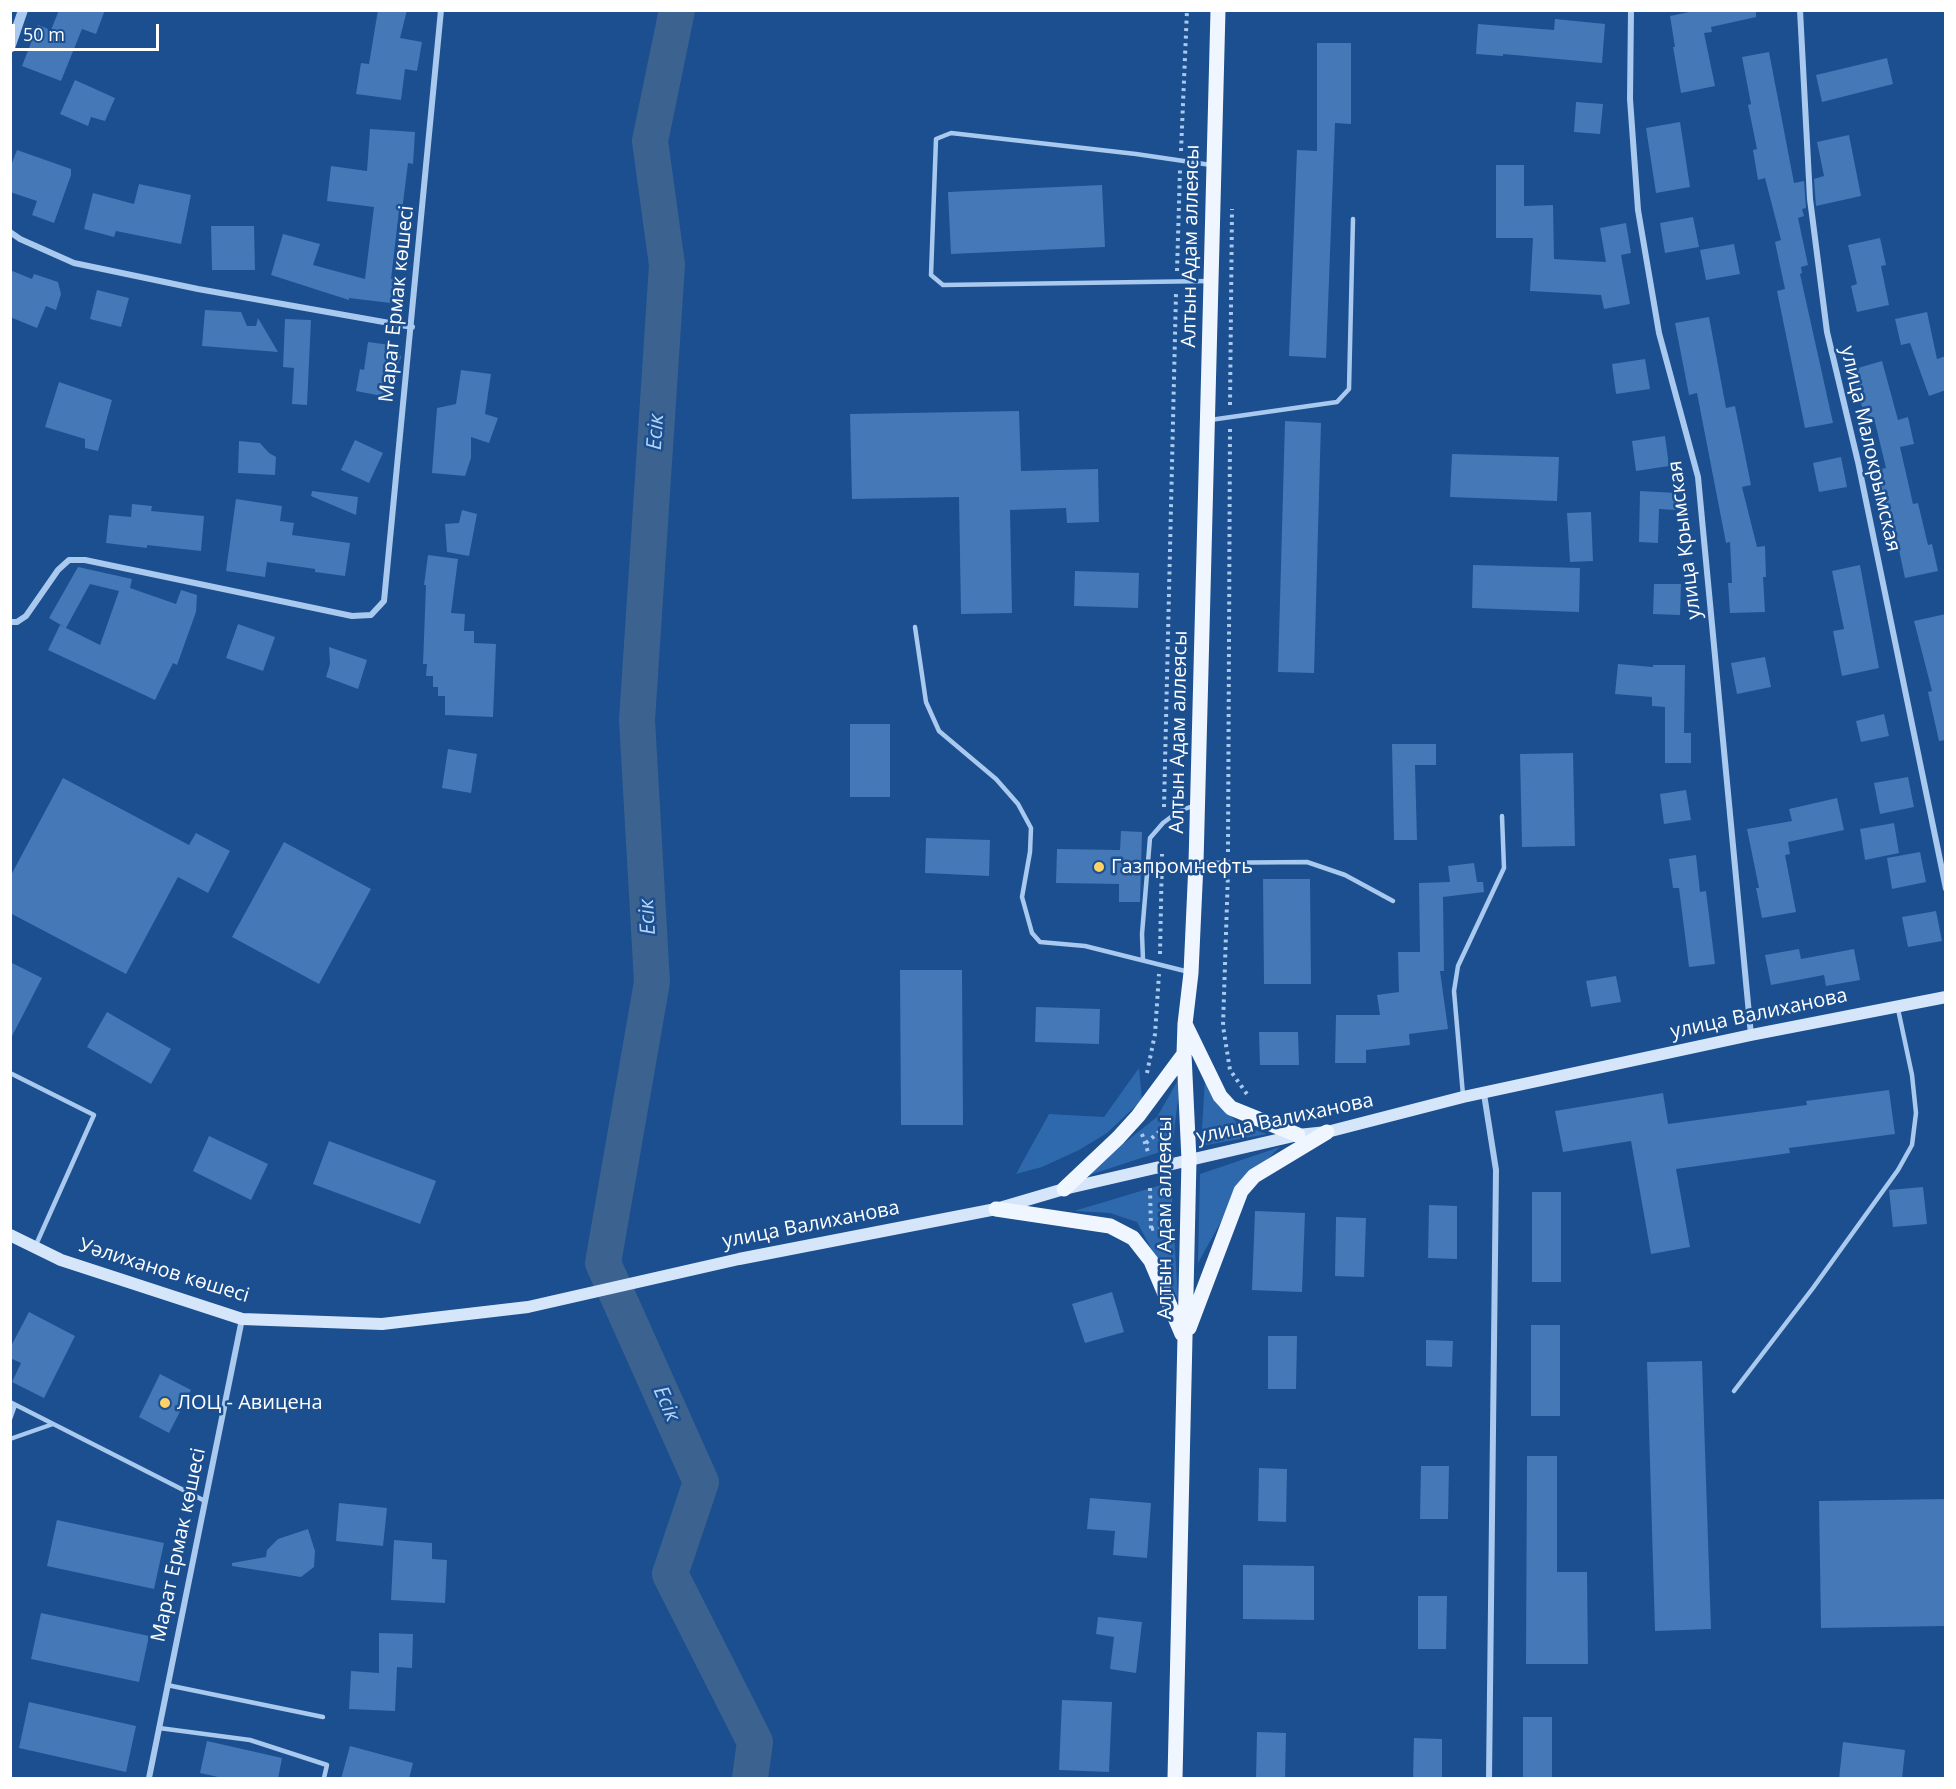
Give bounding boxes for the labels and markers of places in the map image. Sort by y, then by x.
place label: Газпромнефть [1111,855,1253,879]
marker: Газпромнефть [1092,860,1106,874]
place label: ЛОЦ - Авицена [177,1391,323,1415]
marker: ЛОЦ - Авицена [158,1396,172,1410]

